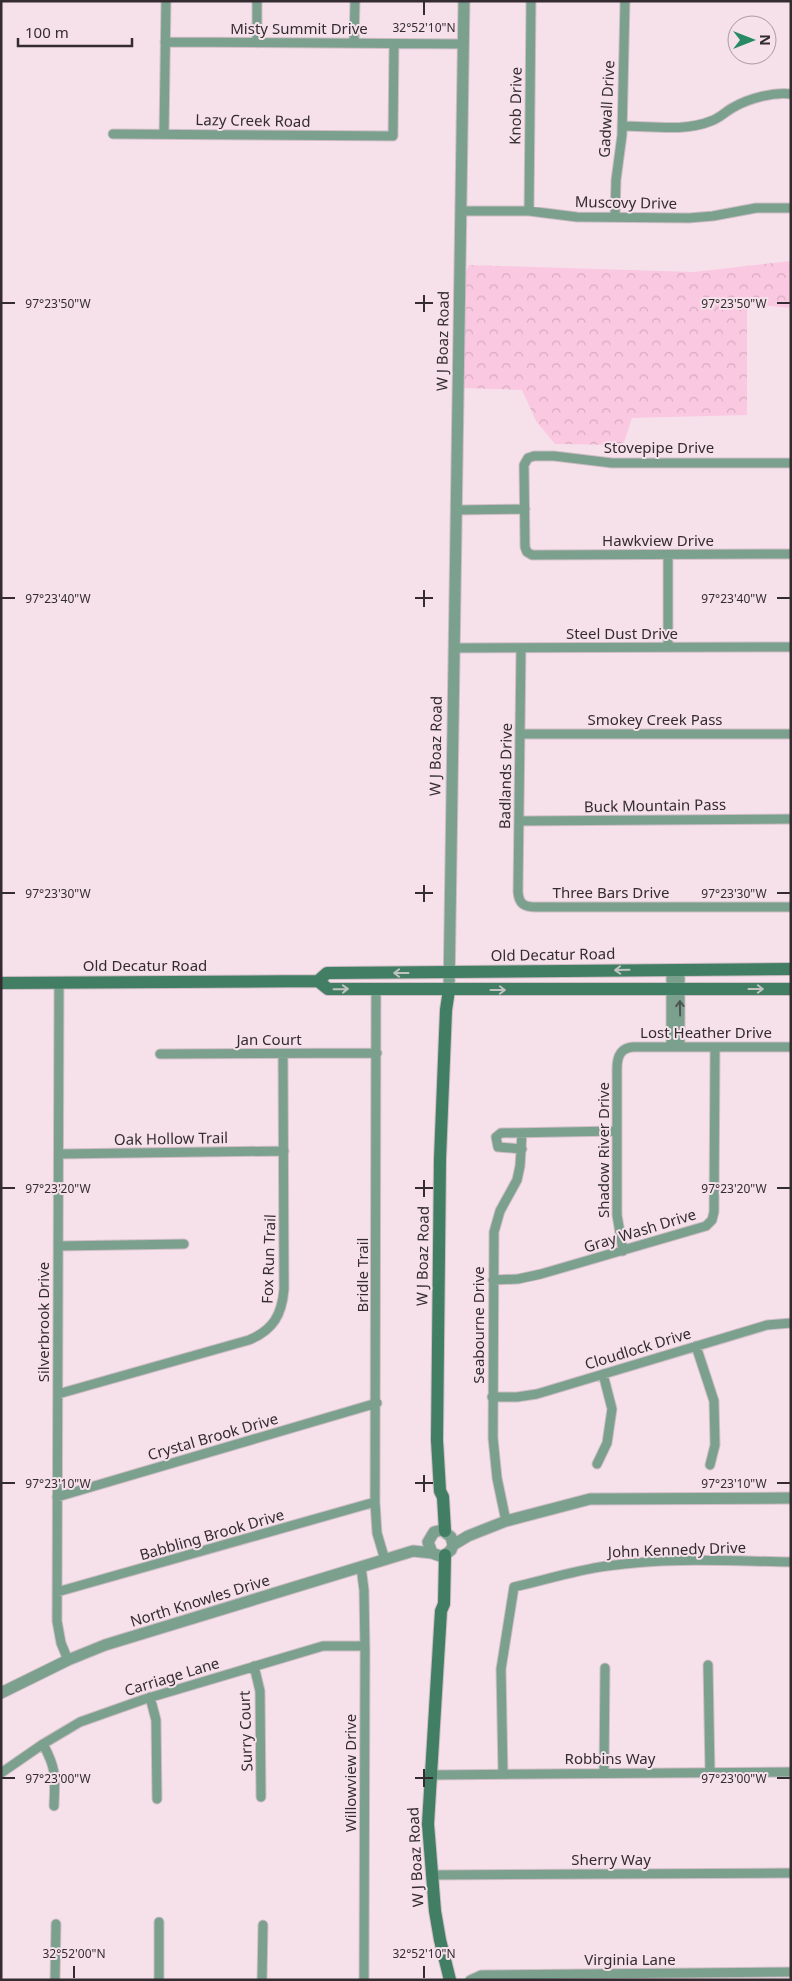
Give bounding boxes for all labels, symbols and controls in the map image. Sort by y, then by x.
scale bar [18,15,131,47]
north arrow [727,15,777,65]
street label: Misty Summit Drive [230,18,368,38]
text: 32°52'10"N [392,19,456,36]
text: 100 m [25,22,69,42]
text: N [756,34,775,46]
street label: Gadwall Drive [593,60,619,158]
street label: Knob Drive [504,67,526,145]
street label: Lazy Creek Road [195,109,311,131]
street label: Muscovy Drive [575,191,677,213]
street label: W J Boaz Road [431,291,453,391]
text: 97°23'50"W [25,295,91,312]
text: 97°23'50"W [701,295,767,312]
street label: Stovepipe Drive [604,437,714,457]
street label: Hawkview Drive [602,530,714,550]
text: 97°23'40"W [25,590,91,607]
text: 97°23'40"W [701,590,767,607]
street label: Steel Dust Drive [566,623,678,643]
street label: W J Boaz Road [424,696,446,796]
street label: Smokey Creek Pass [587,709,723,729]
street label: Badlands Drive [494,723,516,829]
street label: Buck Mountain Pass [584,794,726,816]
street label: Three Bars Drive [553,882,669,902]
text: 97°23'30"W [25,885,91,902]
text: 97°23'30"W [701,885,767,902]
street label: Old Decatur Road [491,943,615,965]
street label: Old Decatur Road [83,955,207,975]
one-way arrow [615,966,631,975]
one-way arrow [393,968,410,978]
one-way arrow [332,984,349,994]
one-way arrow [748,984,764,994]
one-way arrow [490,985,506,995]
one-way arrow [675,1000,685,1016]
street label: Lost Heather Drive [640,1022,772,1042]
street label: Jan Court [234,1029,302,1049]
street label: Shadow River Drive [593,1082,613,1218]
street label: Oak Hollow Trail [114,1127,228,1149]
text: 97°23'20"W [25,1180,91,1197]
text: 97°23'20"W [701,1180,767,1197]
street label: Gray Wash Drive [581,1203,698,1257]
street label: W J Boaz Road [411,1206,433,1306]
street label: Fox Run Trail [256,1214,280,1304]
street label: Bridle Trail [352,1238,372,1312]
street label: Silverbrook Drive [33,1262,53,1382]
street label: Seabourne Drive [468,1266,488,1384]
street label: Cloudlock Drive [582,1322,693,1374]
street label: Crystal Brook Drive [145,1408,280,1464]
text: 97°23'10"W [25,1475,91,1492]
text: 97°23'10"W [701,1475,767,1492]
street label: Babbling Brook Drive [137,1504,286,1564]
street label: John Kennedy Drive [606,1537,746,1561]
street label: North Knowles Drive [128,1569,272,1631]
street label: Carriage Lane [122,1652,222,1700]
street label: Surry Court [234,1690,256,1772]
street label: Willowview Drive [340,1714,360,1832]
street label: Robbins Way [565,1748,656,1768]
text: 97°23'00"W [25,1770,91,1787]
text: 97°23'00"W [701,1770,767,1787]
street label: W J Boaz Road [402,1807,428,1908]
street label: Sherry Way [571,1849,651,1869]
text: 32°52'00"N [42,1945,106,1962]
text: 32°52'10"N [392,1945,456,1962]
street label: Virginia Lane [584,1949,676,1969]

